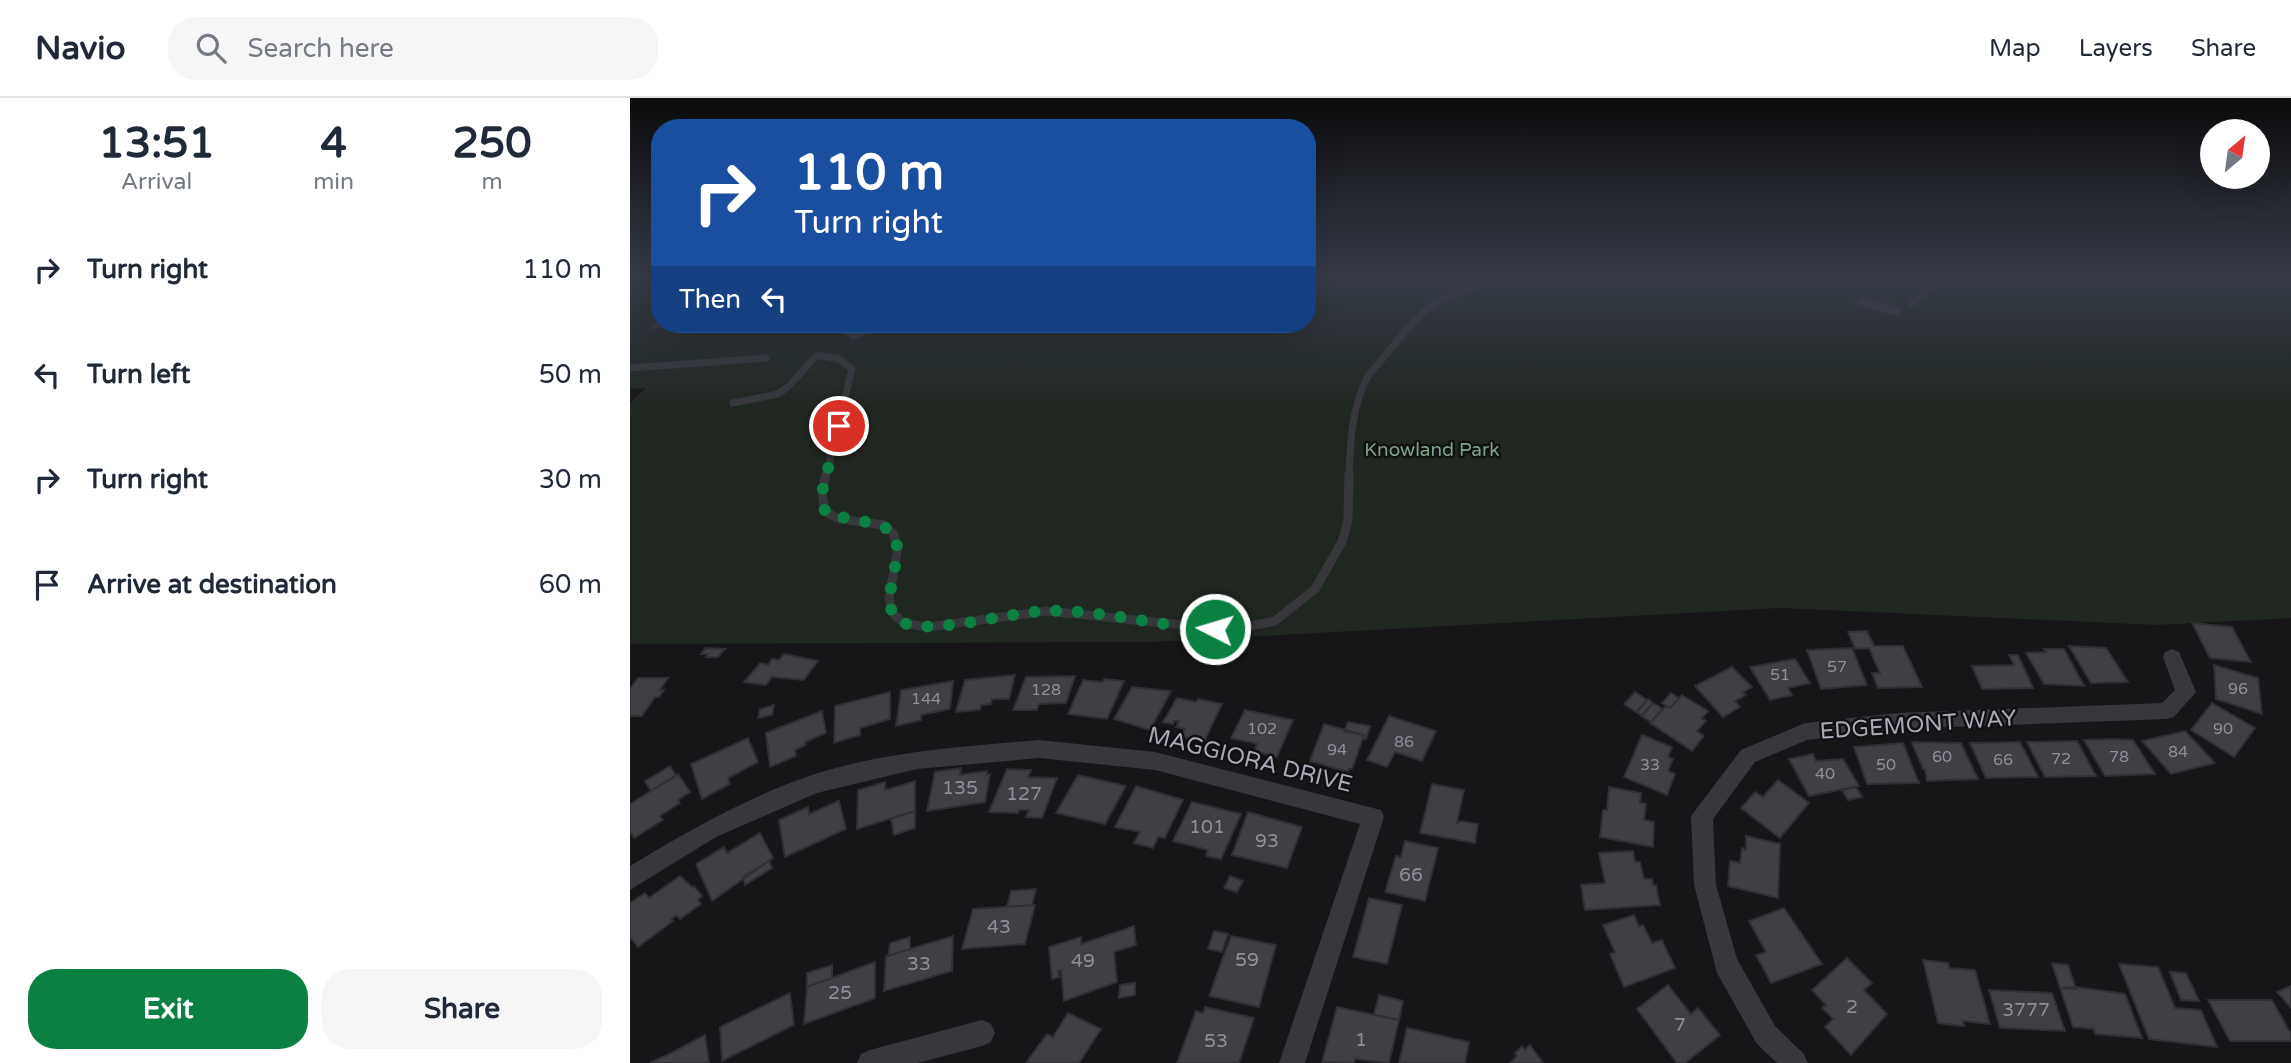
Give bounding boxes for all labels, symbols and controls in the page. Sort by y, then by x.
search box [168,17,658,80]
text: Navio [35,29,126,68]
icon: search [192,29,230,67]
text: Search here [248,33,394,64]
text: Map [1989,34,2041,63]
text: Layers [2079,34,2153,63]
text: Share [2191,34,2256,63]
text: 13:51 [98,118,215,169]
text: 4 [320,118,347,169]
text: 250 [452,118,532,169]
north arrow [2200,119,2270,189]
map controls [2200,119,2270,189]
text: 110 m [794,144,944,203]
icon: right [679,147,770,238]
text: Arrival [121,168,192,196]
text: min [313,168,354,196]
text: m [481,168,503,196]
text: Turn right [794,204,943,242]
icon: right [28,251,66,289]
text: Turn right [87,254,208,285]
text: 110 m [522,254,602,285]
icon: left [755,280,793,318]
text: Then [679,284,741,315]
icon: left [28,356,66,394]
text: Turn left [87,359,190,390]
text: 50 m [539,359,602,390]
pin [809,396,869,456]
icon: arrive [820,407,858,445]
park label: Knowland Park [1364,439,1500,461]
icon: right [28,461,66,499]
text: Turn right [87,464,208,495]
text: 30 m [539,464,602,495]
icon: arrive [28,566,66,604]
text: Arrive at destination [87,569,337,600]
text: 60 m [539,569,602,600]
position arrow [1178,592,1252,666]
house number: 57 [1827,657,1847,677]
house number: 51 [1770,665,1790,685]
house number: 96 [2228,679,2248,699]
house number: 128 [1031,680,1061,700]
house number: 144 [911,689,941,709]
street label: EDGEMONT WAY [1819,704,2018,746]
house number: 102 [1247,719,1277,739]
house number: 90 [2213,719,2233,739]
street label: MAGGIORA DRIVE [1145,721,1355,799]
house number: 86 [1394,732,1414,752]
house number: 94 [1327,740,1347,760]
house number: 84 [2168,742,2188,762]
house number: 60 [1932,747,1952,767]
house number: 78 [2109,747,2129,767]
house number: 72 [2051,749,2071,769]
house number: 66 [1993,750,2013,770]
house number: 33 [1640,755,1660,775]
house number: 50 [1876,755,1896,775]
house number: 40 [1815,764,1835,784]
house number: 135 [942,777,978,799]
house number: 127 [1006,783,1042,805]
house number: 101 [1189,816,1225,838]
house number: 93 [1255,830,1279,852]
house number: 66 [1399,864,1423,886]
house number: 43 [987,916,1011,938]
house number: 59 [1235,949,1259,971]
house number: 49 [1071,950,1095,972]
house number: 33 [907,953,931,975]
button: Exit [28,969,308,1049]
button: Share [322,969,602,1049]
house number: 25 [828,982,852,1004]
house number: 2 [1846,996,1858,1018]
house number: 3777 [2002,999,2050,1021]
house number: 7 [1674,1014,1686,1036]
house number: 1 [1355,1029,1367,1051]
house number: 53 [1204,1030,1228,1052]

